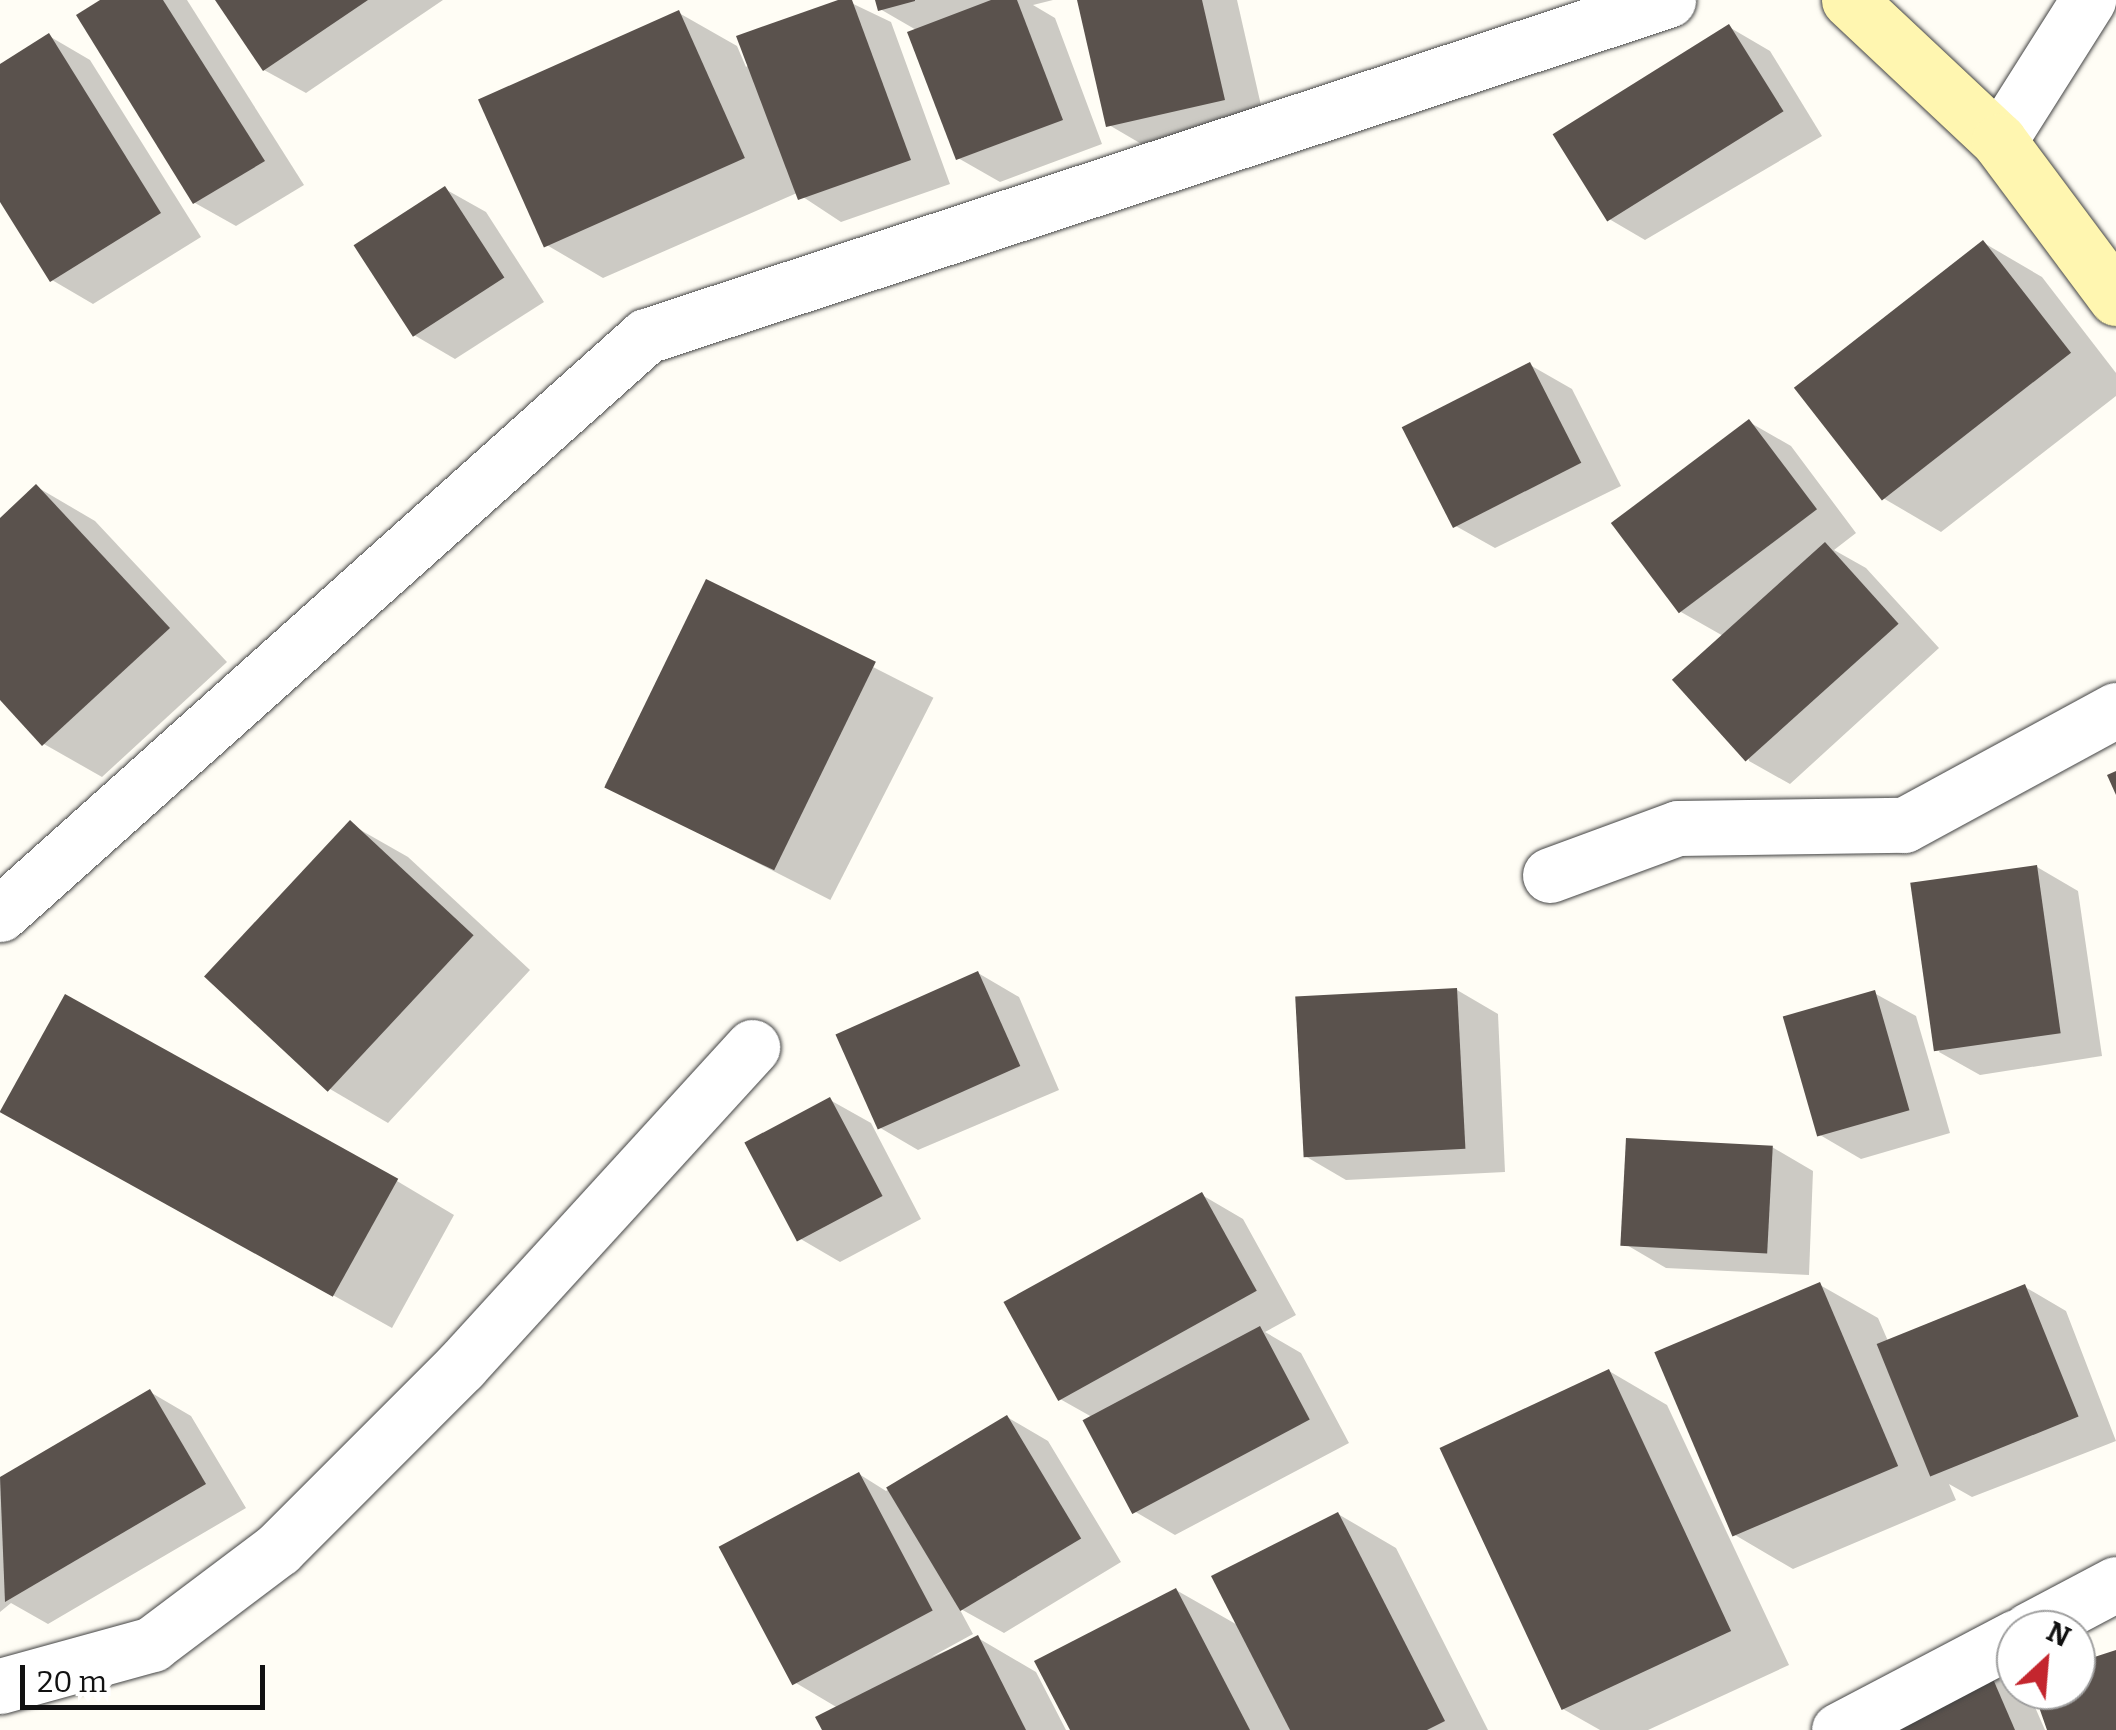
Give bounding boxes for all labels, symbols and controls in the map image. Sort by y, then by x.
north arrow [1996,1610,2096,1710]
text: N [2042,1615,2075,1654]
scale bar [25,1645,270,1707]
text: 20 m [37,1664,107,1700]

